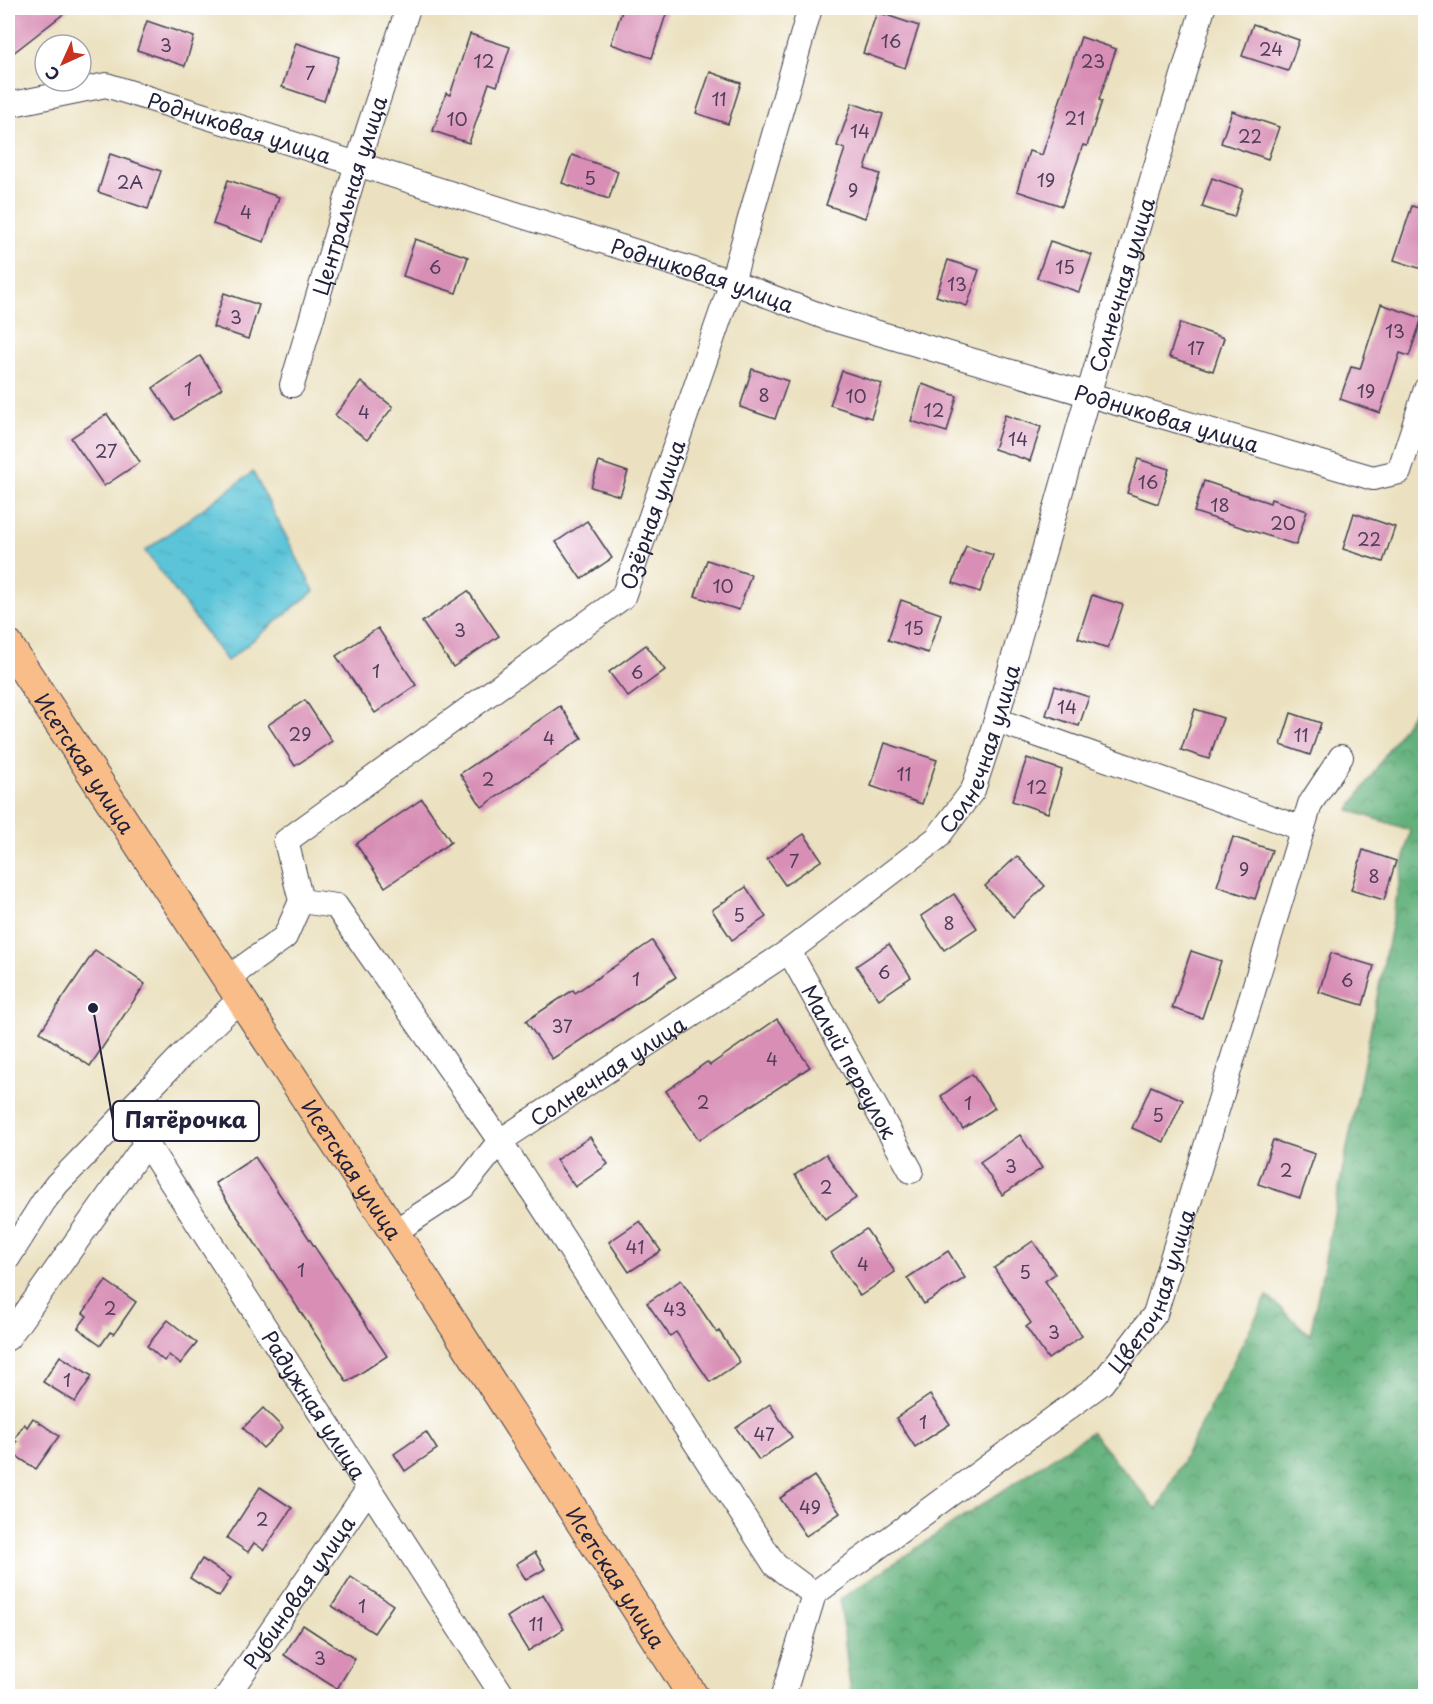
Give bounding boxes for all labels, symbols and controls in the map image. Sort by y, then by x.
house number: 16 [881,27,901,54]
house number: 3 [160,31,172,58]
north arrow [33,33,93,93]
house number: 24 [1259,35,1283,62]
house number: 12 [474,47,494,74]
house number: 23 [1081,47,1105,74]
house number: 7 [305,59,315,86]
text: С [39,62,64,87]
street label: Родниковая улица [144,83,336,171]
house number: 11 [711,85,727,112]
street label: Центральная улица [303,91,395,299]
house number: 21 [1065,104,1085,131]
house number: 10 [446,105,468,132]
house number: 14 [850,117,870,144]
house number: 22 [1238,122,1262,149]
house number: 5 [584,164,596,191]
house number: 19 [1037,166,1055,193]
house number: 2А [117,168,143,195]
house number: 9 [848,176,858,203]
street label: Солнечная улица [1080,193,1162,376]
house number: 4 [240,198,252,225]
street label: Родниковая улица [607,229,799,320]
house number: 6 [429,253,441,280]
house number: 15 [1055,253,1075,280]
house number: 13 [947,270,967,297]
house number: 3 [230,303,242,330]
house number: 13 [1385,317,1405,344]
house number: 17 [1187,334,1205,361]
house number: 1 [184,375,192,402]
street label: Родниковая улица [1071,375,1264,460]
house number: 19 [1357,377,1375,404]
house number: 8 [758,381,770,408]
house number: 10 [845,382,867,409]
house number: 12 [924,396,944,423]
house number: 4 [358,398,370,425]
house number: 14 [1008,425,1028,452]
street label: Озёрная улица [611,434,693,594]
house number: 27 [95,437,117,464]
house number: 16 [1138,468,1158,495]
house number: 18 [1210,491,1230,518]
house number: 20 [1270,509,1296,536]
house number: 22 [1357,525,1381,552]
house number: 10 [712,572,734,599]
house number: 15 [904,614,924,641]
house number: 3 [454,616,466,643]
house number: 1 [372,657,380,684]
house number: 6 [631,658,643,685]
street label: Солнечная улица [930,660,1027,840]
street label: Исетская улица [27,686,144,840]
house number: 14 [1057,693,1077,720]
house number: 29 [289,720,311,747]
house number: 11 [1293,721,1309,748]
house number: 4 [543,724,555,751]
house number: 11 [896,760,912,787]
house number: 2 [482,765,494,792]
house number: 12 [1027,773,1047,800]
house number: 7 [789,847,799,874]
house number: 9 [1239,855,1249,882]
house number: 8 [1368,862,1380,889]
house number: 5 [733,901,745,928]
house number: 8 [943,909,955,936]
house number: 6 [878,958,890,985]
house number: 1 [632,965,640,992]
house number: 6 [1341,966,1353,993]
street label: Малый переулок [794,978,906,1145]
street label: Солнечная улица [523,1007,692,1133]
house number: 37 [551,1012,573,1039]
house number: 4 [766,1045,778,1072]
house number: 2 [697,1088,709,1115]
house number: 1 [964,1089,972,1116]
street label: Исетская улица [294,1092,411,1246]
callout: Пятёрочка [113,1101,259,1141]
house number: 5 [1152,1101,1164,1128]
text: Пятёрочка [125,1102,248,1135]
house number: 3 [1005,1152,1017,1179]
house number: 2 [1280,1156,1292,1183]
house number: 2 [820,1173,832,1200]
street label: Цветочная улица [1099,1204,1202,1380]
house number: 41 [626,1233,644,1260]
house number: 4 [857,1250,869,1277]
house number: 1 [297,1256,305,1283]
house number: 5 [1019,1258,1031,1285]
house number: 2 [104,1294,116,1321]
house number: 43 [663,1295,687,1322]
house number: 3 [1048,1318,1060,1345]
street label: Радужная улица [255,1323,375,1486]
house number: 1 [63,1366,71,1393]
house number: 1 [919,1408,927,1435]
house number: 47 [753,1420,775,1447]
house number: 49 [799,1493,821,1520]
street label: Исетская улица [559,1500,674,1655]
house number: 2 [256,1505,268,1532]
street label: Рубиновая улица [234,1508,362,1675]
house number: 1 [358,1592,366,1619]
house number: 11 [528,1610,544,1637]
house number: 3 [314,1644,326,1671]

